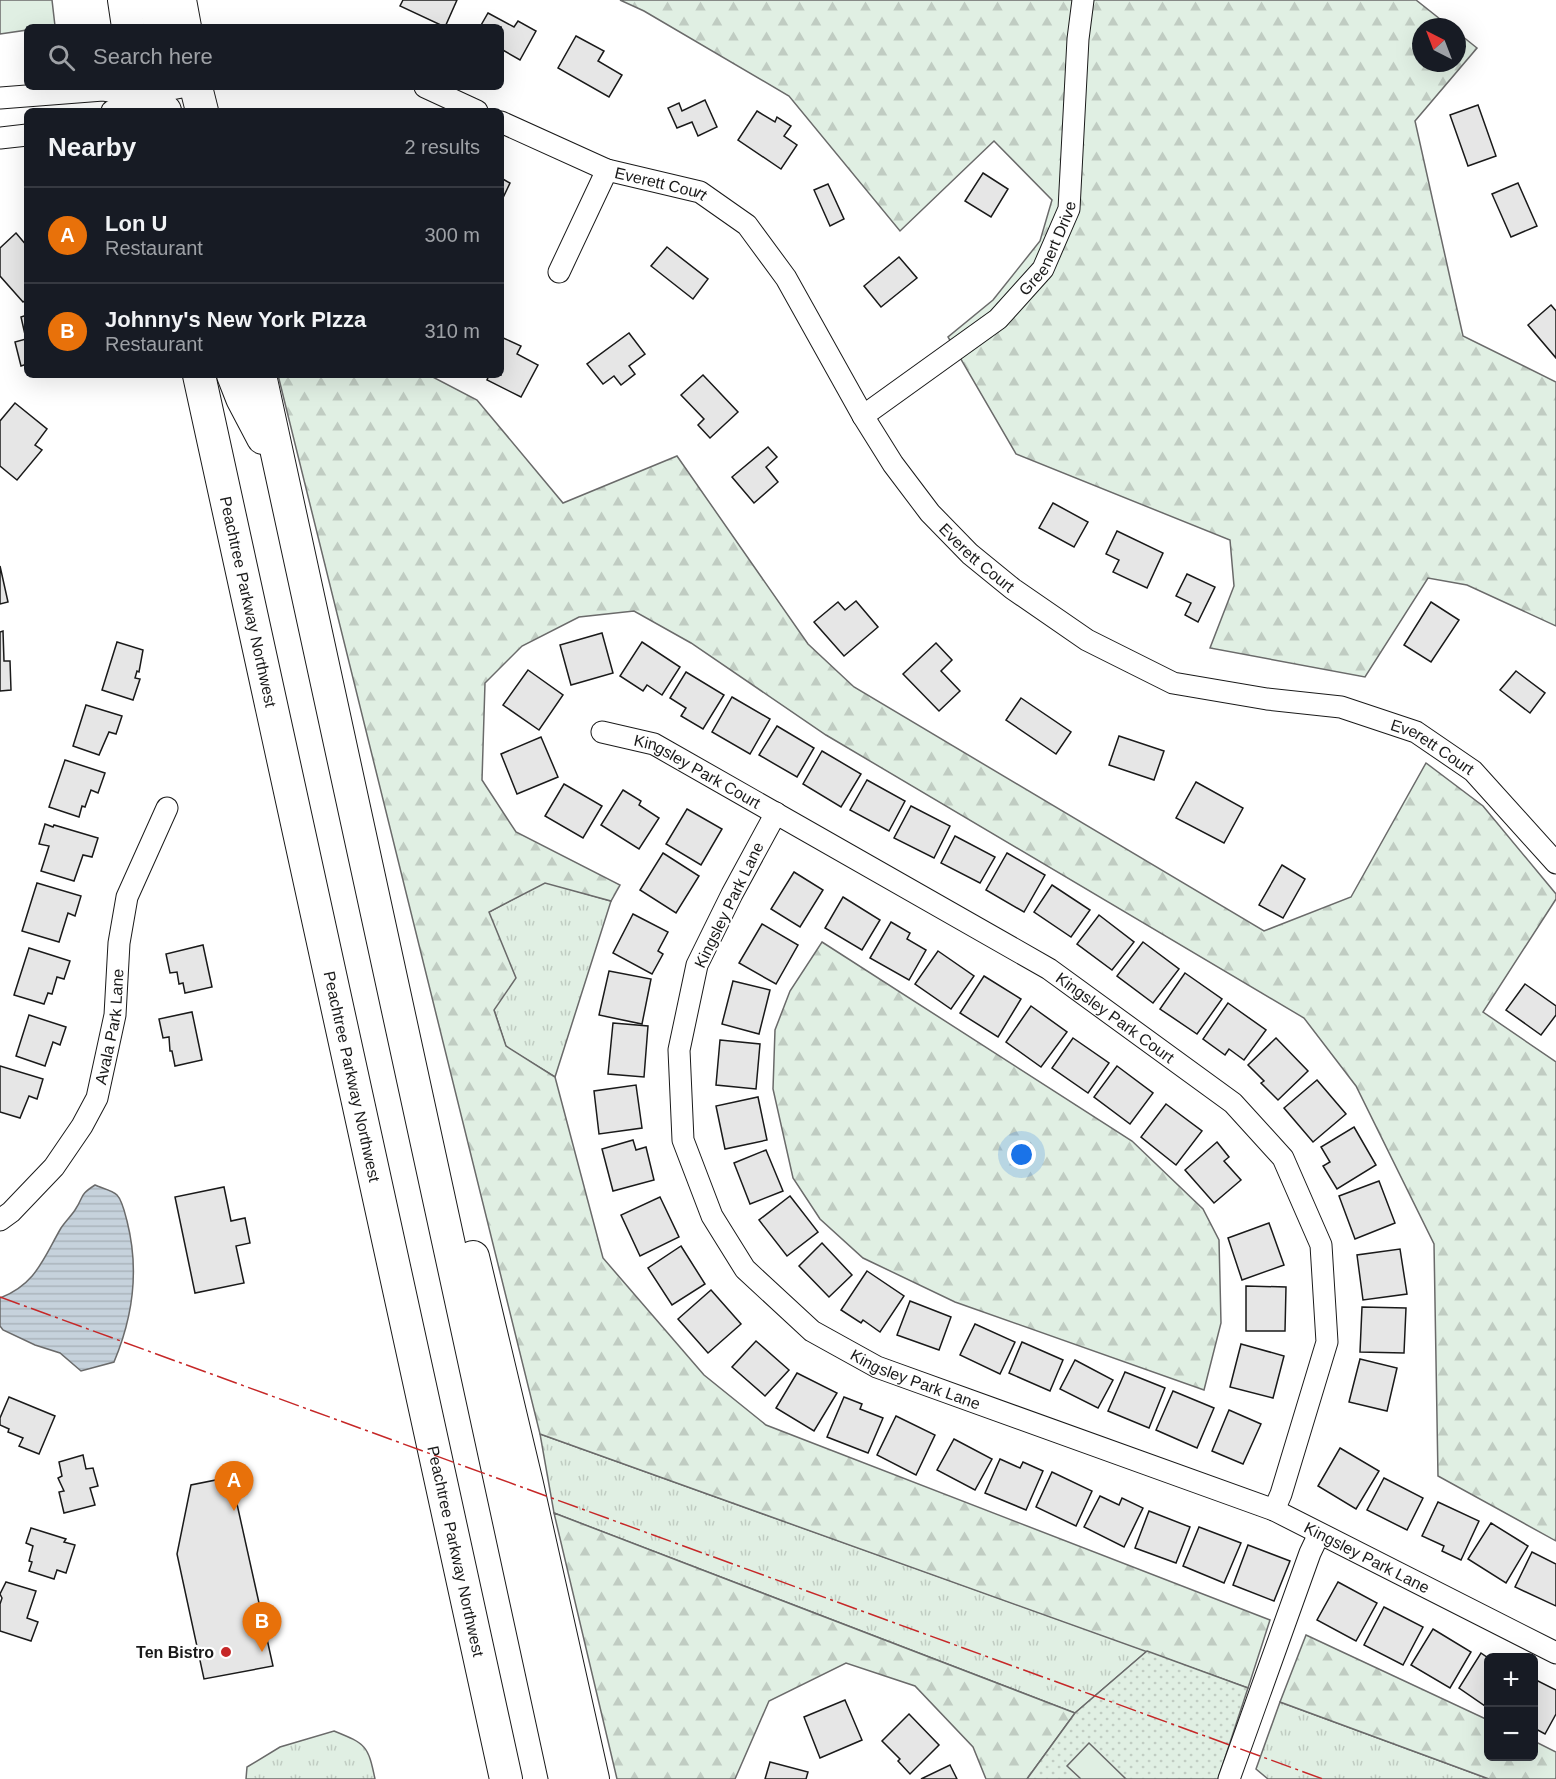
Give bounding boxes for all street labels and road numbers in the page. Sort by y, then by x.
street label: Everett Court [613,164,711,203]
street label: Greenert Drive [1015,201,1078,298]
street label: Peachtree Parkway Northwest [217,495,280,709]
street label: Everett Court [936,520,1018,595]
street label: Everett Court [1389,716,1478,778]
street label: Kingsley Park Court [632,731,764,812]
street label: Kingsley Park Lane [691,839,767,971]
street label: Avala Park Lane [92,968,126,1086]
street label: Peachtree Parkway Northwest [321,969,384,1184]
street label: Kingsley Park Court [1053,969,1178,1066]
street label: Kingsley Park Lane [848,1346,983,1412]
street label: Peachtree Parkway Northwest [425,1444,488,1659]
street label: Kingsley Park Lane [1302,1518,1433,1596]

